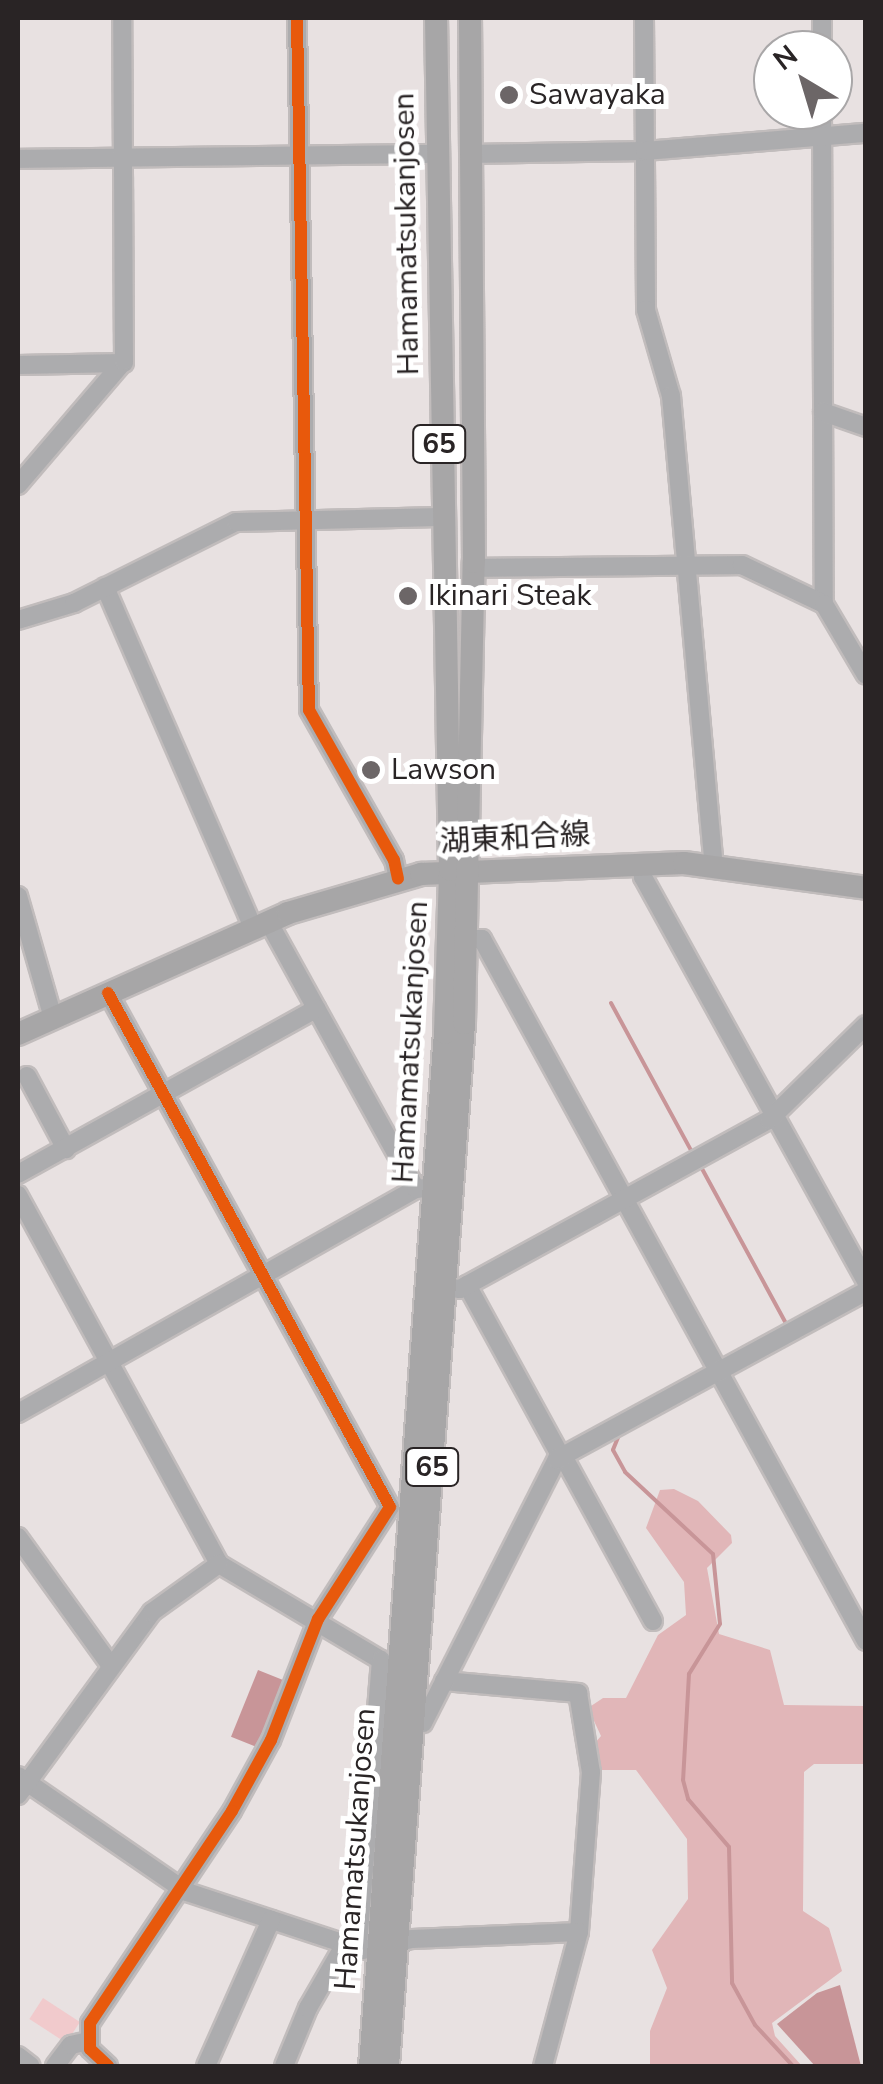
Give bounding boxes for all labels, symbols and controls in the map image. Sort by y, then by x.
north arrow [753,30,853,130]
text: N [766,37,806,79]
place label: Sawayaka [529,77,666,113]
marker: Sawayaka [498,84,520,106]
street label: Hamamatsukanjosen [387,92,427,376]
road number: 65 [412,421,466,467]
place label: Ikinari Steak [428,578,592,614]
marker: Ikinari Steak [397,585,419,607]
place label: Lawson [391,752,496,788]
marker: Lawson [360,759,382,781]
street label: 湖東和合線 [439,817,591,861]
street label: Hamamatsukanjosen [386,900,436,1184]
road number: 65 [404,1444,460,1490]
street label: Hamamatsukanjosen [328,1707,384,1991]

